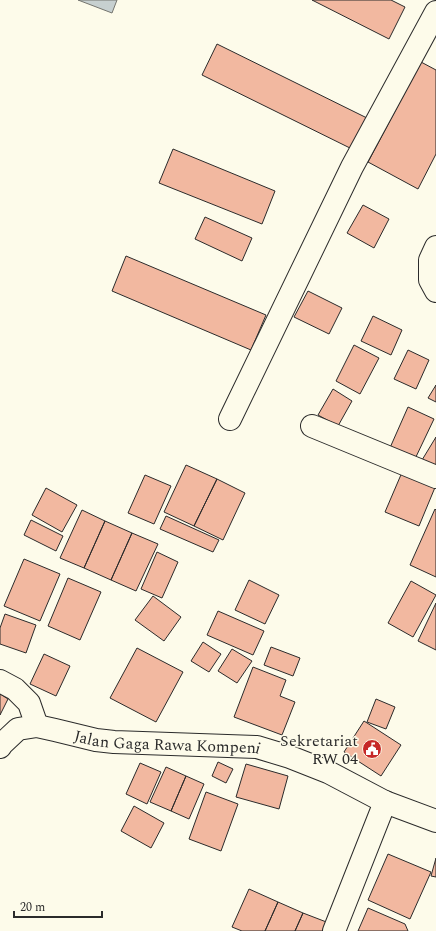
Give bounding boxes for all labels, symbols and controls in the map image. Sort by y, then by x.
street label: Jalan Gaga Rawa Kompeni [72,724,264,761]
place label: Sekretariat RW 04 [280,729,358,771]
public building icon: Sekretariat RW 04 [361,738,383,760]
scale bar [14,893,102,919]
text: 20 m [20,898,45,917]

